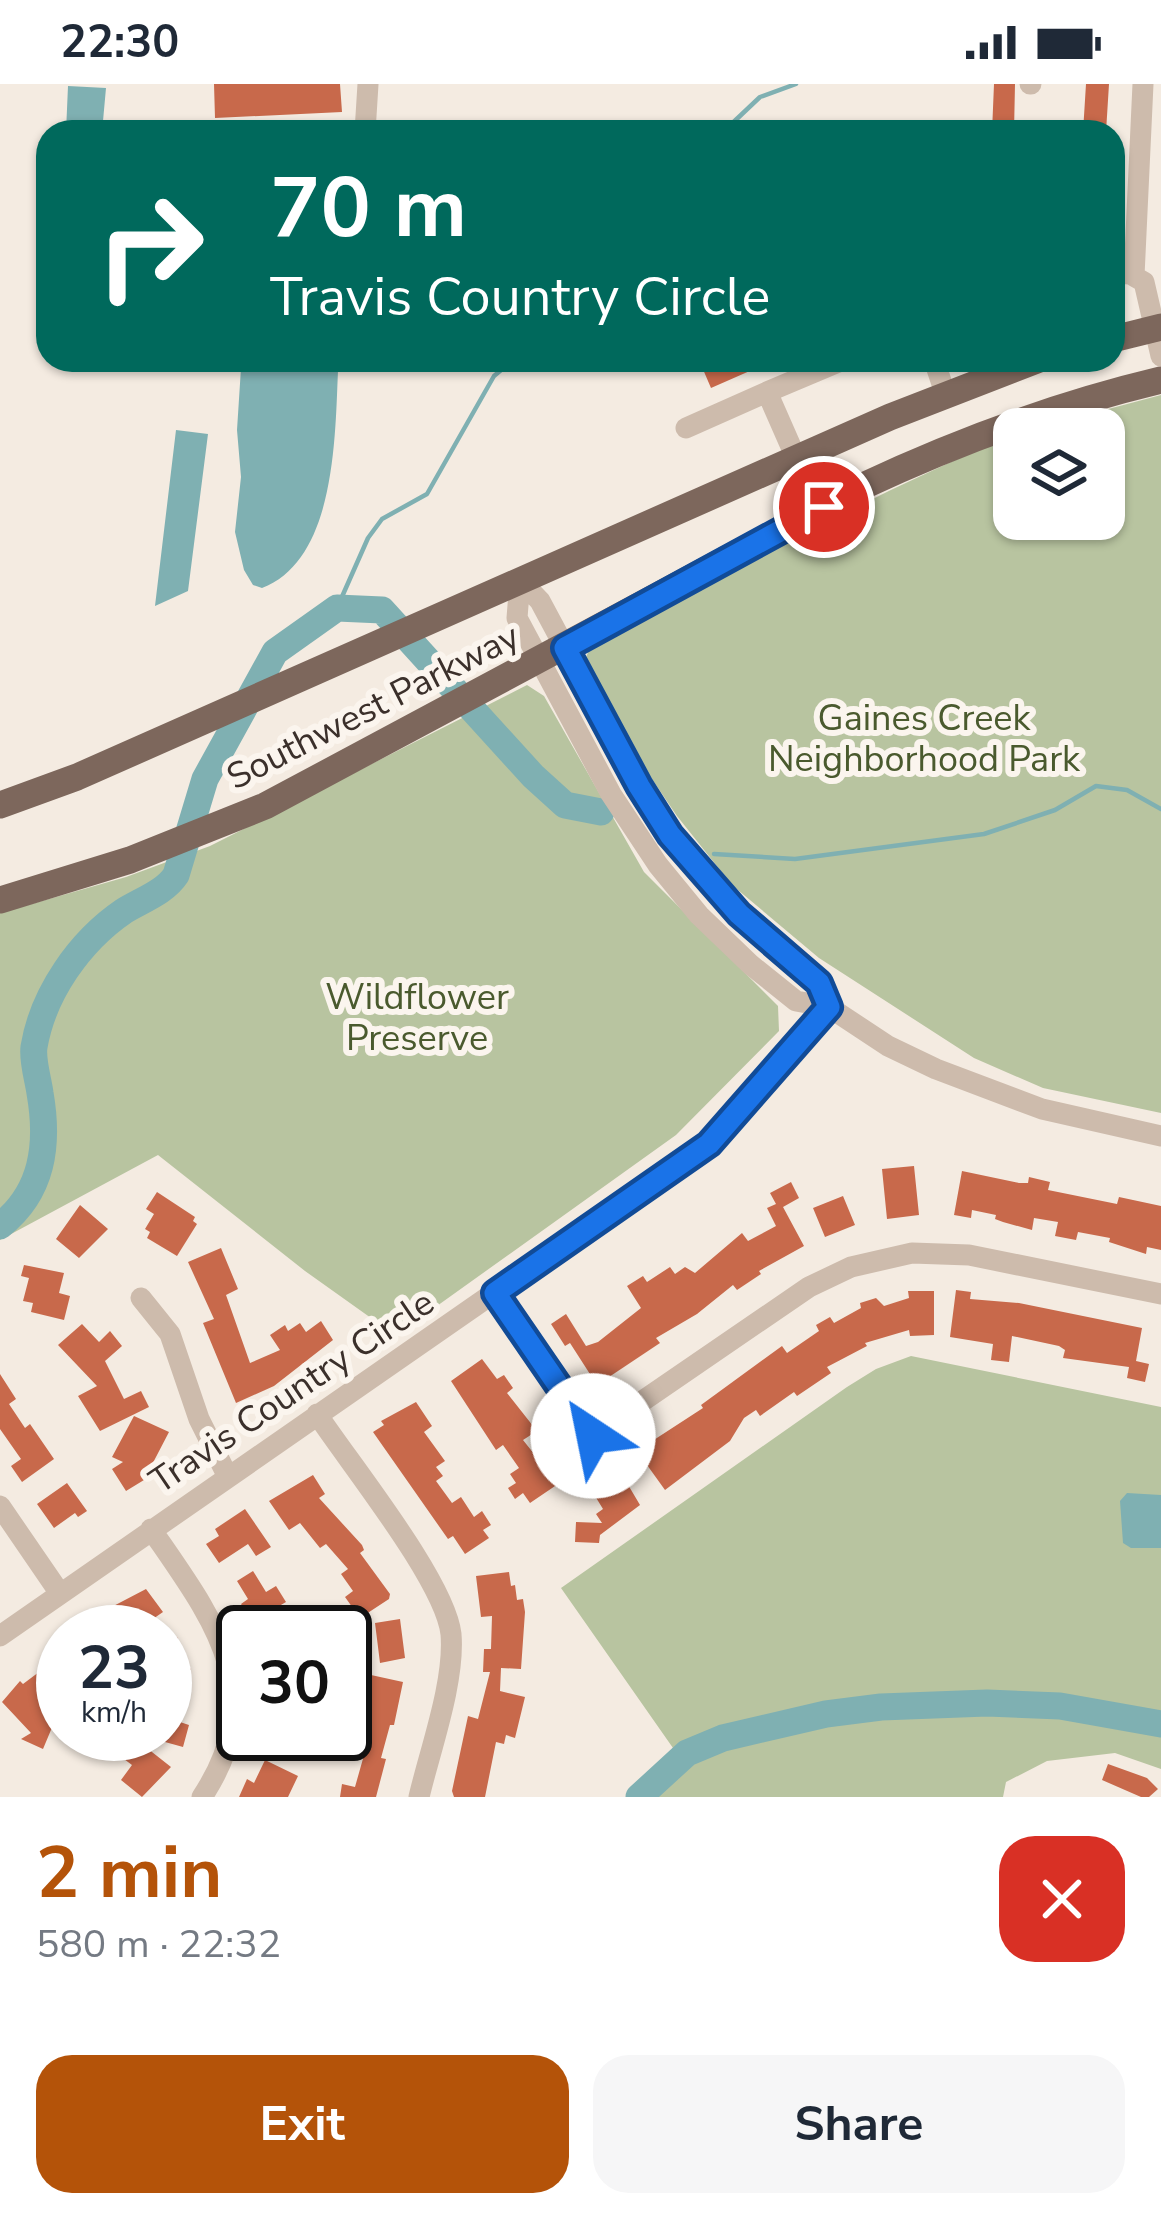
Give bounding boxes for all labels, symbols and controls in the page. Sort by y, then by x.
text: 22:30 [60,12,179,73]
text: 70 m [270,151,467,266]
icon: right [72,168,228,324]
text: Travis Country Circle [270,260,770,334]
map controls [993,408,1125,540]
button: layers [993,408,1125,540]
pin [773,456,875,558]
icon: arrive [791,474,857,540]
street label: Southwest Parkway [218,612,528,802]
park label: Gaines Creek Neighborhood Park [768,694,1081,784]
park label: Wildflower Preserve [325,973,509,1063]
street label: Travis Country Circle [140,1278,444,1506]
position arrow [530,1373,656,1499]
speed limit sign: 30 [216,1605,372,1761]
text: 23 [78,1627,150,1709]
text: km/h [81,1692,147,1733]
text: 2 min [36,1824,222,1922]
button: close [999,1836,1125,1962]
text: 580 m · 22:32 [36,1918,281,1971]
button: Exit [36,2055,569,2193]
button: Share [593,2055,1125,2193]

